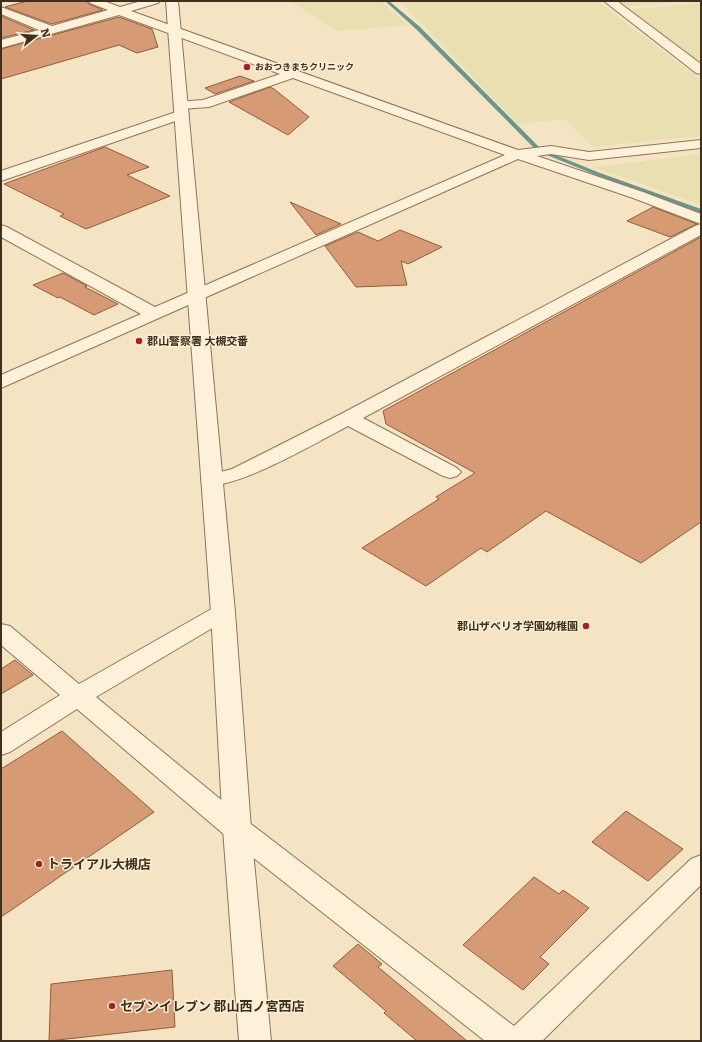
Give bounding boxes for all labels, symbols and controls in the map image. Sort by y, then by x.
north arrow [16,16,56,56]
text: N [38,26,56,40]
place label: おおつきまちクリニック [255,59,354,73]
marker: おおつきまちクリニック [242,62,252,72]
place label: 郡山警察署 大槻交番 [147,332,248,348]
marker: 郡山警察署 大槻交番 [134,336,144,346]
place label: 郡山ザベリオ学園幼稚園 [457,617,578,633]
marker: 郡山ザベリオ学園幼稚園 [581,621,591,631]
place label: トライアル大槻店 [47,854,151,873]
marker: トライアル大槻店 [34,859,44,869]
place label: セブンイレブン 郡山西ノ宮西店 [120,996,305,1015]
marker: セブンイレブン 郡山西ノ宮西店 [107,1001,117,1011]

